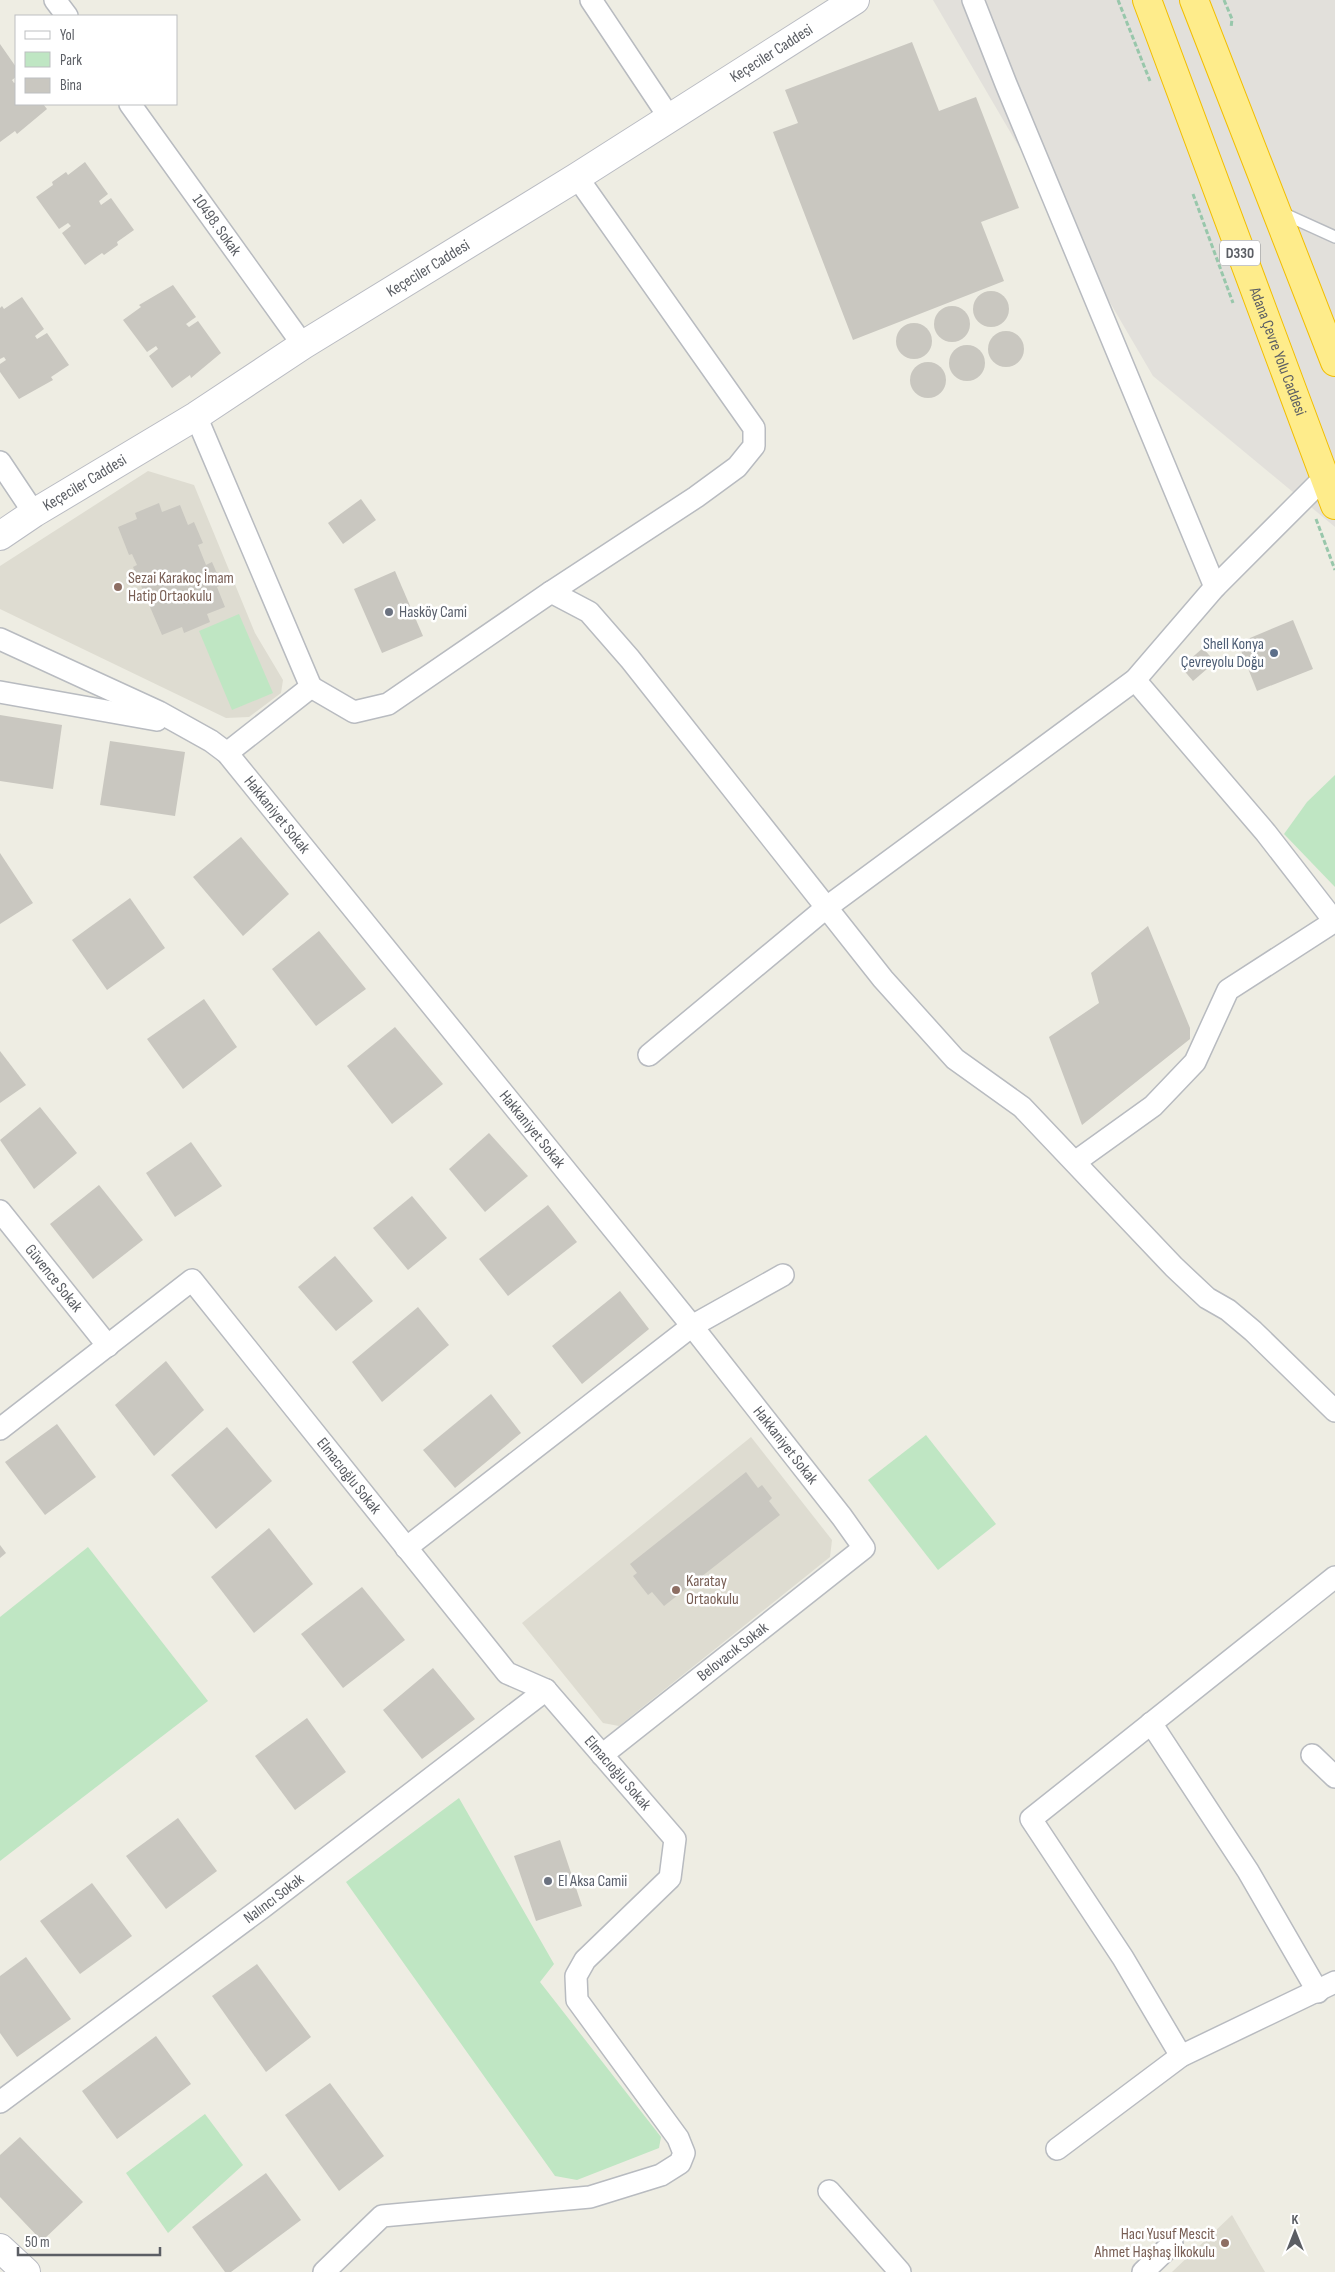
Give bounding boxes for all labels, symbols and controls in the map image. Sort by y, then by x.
legend [15,15,178,105]
street label: Keçeciler Caddesi [726,20,816,87]
text: Yol [60,26,75,45]
text: Park [60,51,82,70]
text: Bina [60,76,82,95]
street label: 10498. Sokak [188,191,245,259]
street label: Keçeciler Caddesi [383,236,473,301]
road number: D330 [1220,240,1260,266]
street label: Adana Çevre Yolu Caddesi [1245,284,1310,418]
street label: Keçeciler Caddesi [39,450,130,515]
place label: Sezai Karakoç İmam Hatip Ortaokulu [128,569,234,606]
marker: Sezai Karakoç İmam Hatip Ortaokulu [112,581,124,593]
place label: Hasköy Cami [399,603,467,622]
marker: Hasköy Cami [383,606,395,618]
place label: Shell Konya Çevreyolu Doğu [1181,635,1264,672]
marker: Shell Konya Çevreyolu Doğu [1268,647,1280,659]
street label: Hakkaniyet Sokak [240,772,314,857]
street label: Hakkaniyet Sokak [495,1087,569,1172]
street label: Güvence Sokak [21,1240,87,1316]
street label: Hakkaniyet Sokak [749,1402,822,1488]
street label: Elmacıoğlu Sokak [313,1434,385,1518]
place label: Karatay Ortaokulu [686,1572,739,1609]
marker: Karatay Ortaokulu [670,1584,682,1596]
street label: Belovacık Sokak [694,1618,772,1686]
street label: Elmacıoğlu Sokak [580,1732,655,1814]
street label: Nalıncı Sokak [240,1870,308,1928]
place label: El Aksa Camii [558,1872,627,1891]
marker: El Aksa Camii [542,1875,554,1887]
north arrow [1270,2207,1320,2257]
text: K [1292,2211,1299,2228]
scale bar [18,2224,160,2256]
place label: Hacı Yusuf Mescit Ahmet Haşhaş İlkokulu [1094,2225,1215,2262]
text: 50 m [25,2233,50,2252]
marker: Hacı Yusuf Mescit Ahmet Haşhaş İlkokulu [1219,2237,1231,2249]

